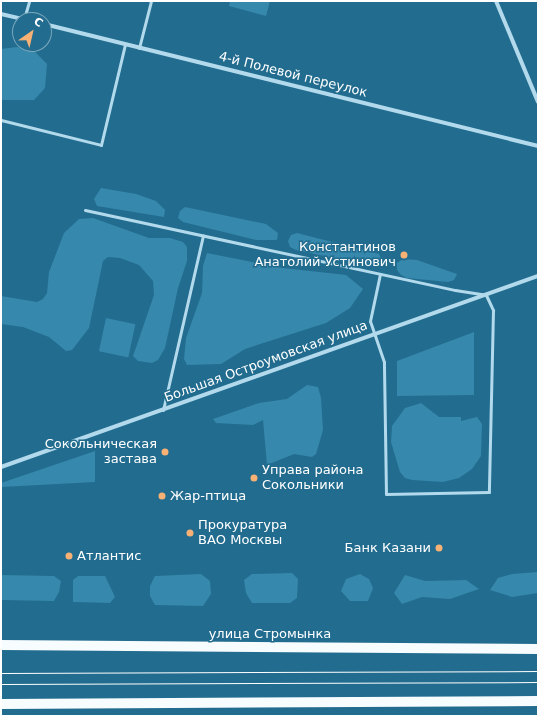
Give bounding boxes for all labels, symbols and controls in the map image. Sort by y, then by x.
north arrow [12,12,52,52]
text: С [31,15,45,30]
street label: 4-й Полевой переулок [217,49,369,101]
place label: Константинов Анатолий Устинович [254,240,396,271]
marker: Константинов Анатолий Устинович [399,250,409,260]
street label: Большая Остроумовская улица [162,318,370,406]
place label: Сокольническая застава [45,437,157,468]
marker: Сокольническая застава [160,447,170,457]
place label: Управа района Сокольники [262,463,363,494]
marker: Управа района Сокольники [249,473,259,483]
place label: Жар-птица [170,488,246,504]
marker: Жар-птица [157,491,167,501]
place label: Прокуратура ВАО Москвы [198,518,287,549]
marker: Прокуратура ВАО Москвы [185,528,195,538]
place label: Банк Казани [345,540,431,556]
marker: Банк Казани [434,543,444,553]
place label: Атлантис [77,548,141,564]
marker: Атлантис [64,551,74,561]
street label: улица Стромынка [209,626,331,642]

